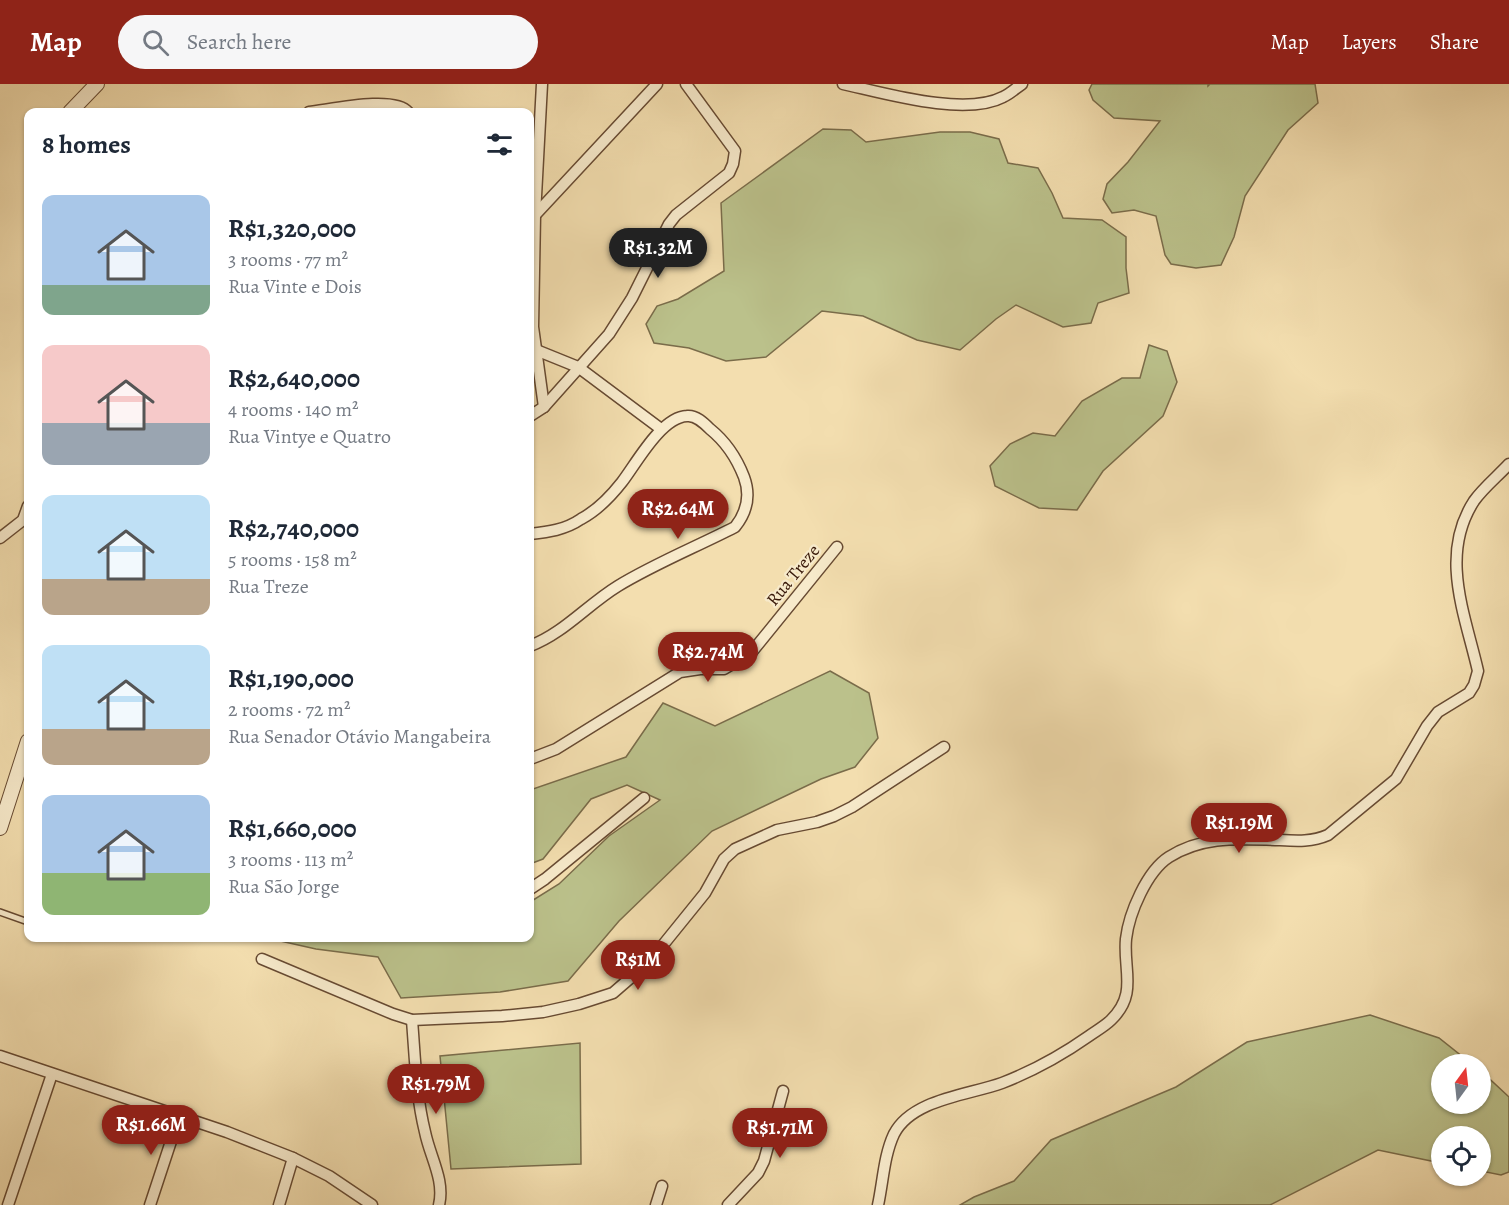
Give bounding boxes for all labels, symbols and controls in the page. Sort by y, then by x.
search box [118,15,538,69]
text: Map [30,23,82,61]
icon: search [139,26,172,59]
text: Search here [187,27,291,57]
text: Map [1270,28,1309,56]
text: Layers [1342,28,1397,56]
text: Share [1430,28,1479,56]
text: 8 homes [42,127,131,162]
icon: filters [483,128,516,161]
text: R$1,320,000 [228,211,356,246]
icon: home [90,219,162,291]
pin: R$1.32M [603,228,713,279]
text: R$1.32M [623,234,693,261]
text: 3 rooms · 77 m² [228,246,348,273]
text: Rua Vinte e Dois [228,273,362,300]
text: R$2,640,000 [228,361,360,396]
icon: home [90,369,162,441]
text: 4 rooms · 140 m² [228,396,359,423]
text: Rua Vintye e Quatro [228,423,391,450]
pin: R$2.64M [623,489,733,540]
text: R$2.64M [642,495,714,522]
text: R$2,740,000 [228,511,359,546]
icon: home [90,519,162,591]
street label: Rua Treze [761,539,825,611]
text: 5 rooms · 158 m² [228,546,357,573]
text: Rua Treze [228,573,309,600]
pin: R$2.74M [653,632,763,683]
text: R$2.74M [672,638,744,665]
text: R$1,190,000 [228,661,354,696]
icon: home [90,669,162,741]
text: 2 rooms · 72 m² [228,696,350,723]
text: Rua Senador Otávio Mangabeira [228,723,491,750]
pin: R$1.19M [1184,803,1294,854]
text: R$1.19M [1205,809,1273,836]
text: R$1,660,000 [228,811,357,846]
icon: home [90,819,162,891]
text: 3 rooms · 113 m² [228,846,353,873]
text: Rua São Jorge [228,873,340,900]
pin: R$1M [602,940,674,991]
text: R$1M [615,946,661,973]
north arrow [1431,1054,1491,1114]
map controls [1431,1054,1491,1186]
pin: R$1.79M [381,1064,491,1115]
text: R$1.79M [401,1070,471,1097]
pin: R$1.66M [96,1105,206,1156]
pin: R$1.71M [725,1108,835,1159]
text: R$1.66M [116,1111,186,1138]
text: R$1.71M [746,1114,814,1141]
button: locate [1431,1126,1491,1186]

